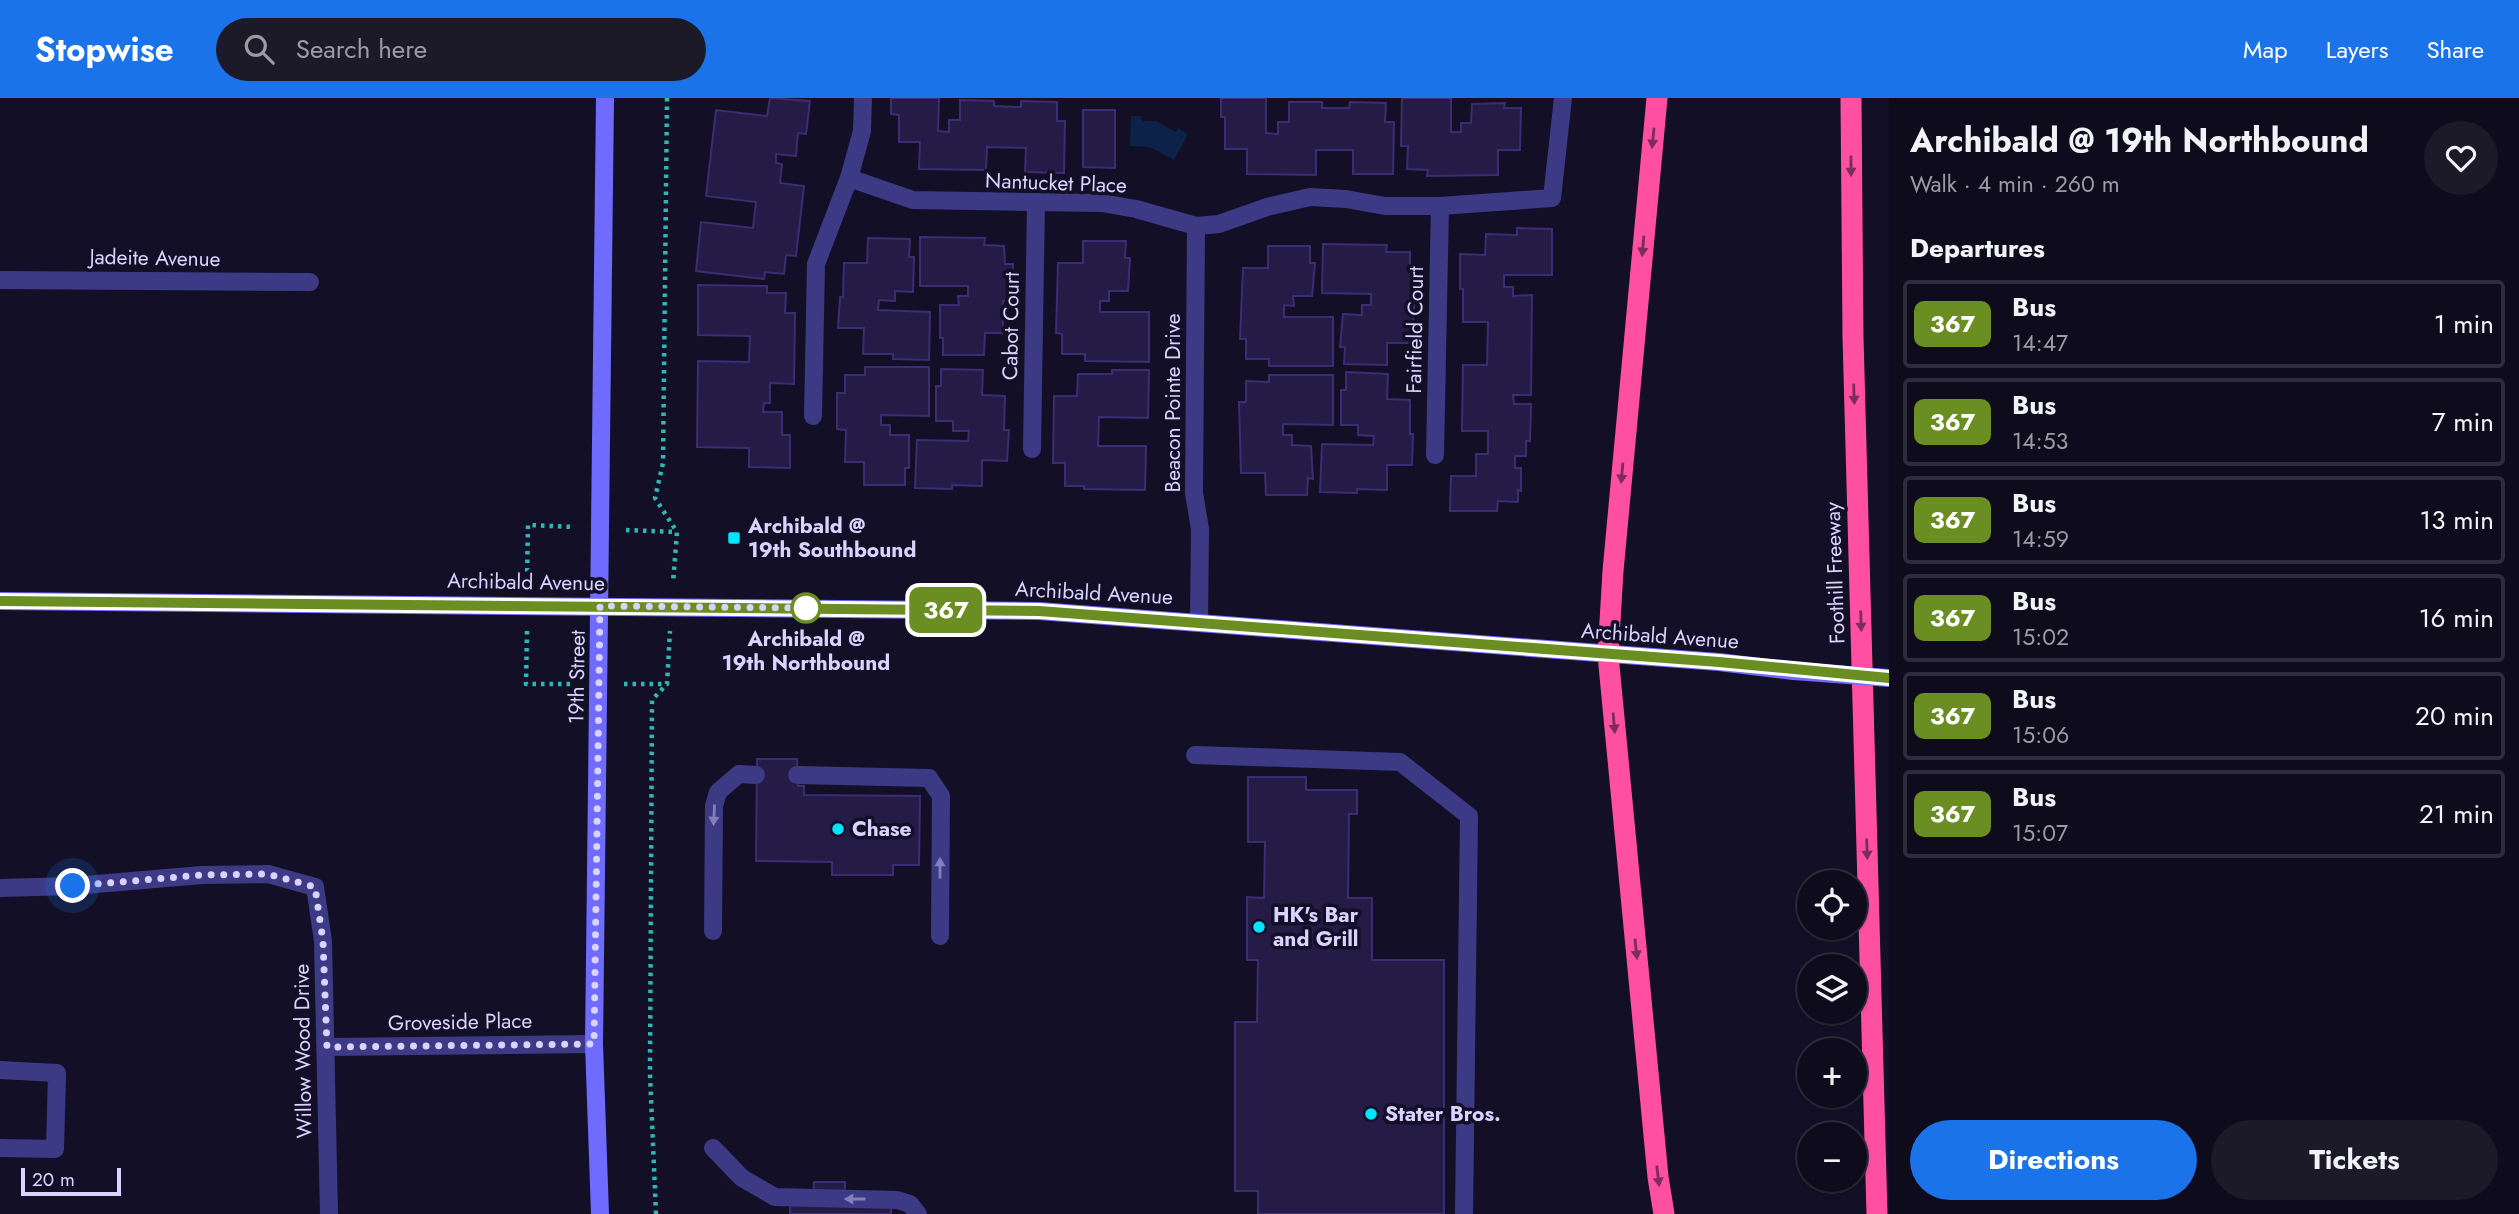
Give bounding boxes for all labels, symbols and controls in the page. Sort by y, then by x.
search box [216,18,706,81]
text: Stopwise [35,26,174,73]
icon: search [240,30,278,68]
text: Search here [296,30,427,68]
text: Map [2243,32,2288,67]
text: Layers [2326,32,2388,67]
text: Share [2426,32,2484,67]
text: Archibald @ 19th Northbound [1910,117,2369,164]
button: heart [2424,121,2498,195]
one-way arrow [1647,127,1658,149]
one-way arrow [1846,155,1857,177]
street label: Nantucket Place [985,166,1128,200]
text: Walk · 4 min · 260 m [1910,167,2120,201]
text: Departures [1910,229,2045,267]
one-way arrow [1638,235,1649,257]
street label: Jadeite Avenue [86,242,221,274]
street label: Fairfield Court [1399,266,1431,394]
street label: Cabot Court [995,272,1027,380]
text: Bus [2012,288,2056,326]
text: 1 min [2434,305,2494,343]
text: 367 [1930,306,1975,341]
street label: Beacon Pointe Drive [1158,313,1188,493]
text: 14:47 [2012,326,2068,360]
one-way arrow [1848,383,1860,405]
text: Bus [2012,386,2056,424]
text: 7 min [2432,403,2494,441]
text: 367 [1930,404,1975,439]
text: 14:53 [2012,424,2068,458]
one-way arrow [1616,462,1627,484]
text: Bus [2012,484,2056,522]
street label: Foothill Freeway [1818,501,1852,645]
text: 13 min [2420,501,2494,539]
text: 367 [1930,502,1975,537]
place label: Archibald @ 19th Southbound [747,511,916,565]
text: 14:59 [2012,522,2069,556]
marker: Archibald @ 19th Southbound [726,530,742,546]
street label: Archibald Avenue [447,566,605,598]
street label: Archibald Avenue [1014,574,1174,612]
text: Bus [2012,582,2056,620]
line badge: 367 [906,587,986,633]
text: 367 [923,592,969,627]
marker: Archibald @ 19th Northbound [791,593,821,623]
text: 16 min [2419,599,2494,637]
text: 367 [1930,600,1975,635]
one-way arrow [1855,610,1866,632]
street label: Archibald Avenue [1580,616,1740,656]
text: 15:02 [2012,620,2069,654]
place label: Archibald @ 19th Northbound [722,624,890,678]
street label: 19th Street [561,630,593,724]
text: Bus [2012,680,2056,718]
text: 20 min [2415,697,2494,735]
text: 367 [1930,698,1975,733]
one-way arrow [1609,712,1620,734]
text: 15:06 [2012,718,2069,752]
text: Bus [2012,778,2056,816]
text: 21 min [2419,795,2494,833]
text: 367 [1930,796,1975,831]
one-way arrow [709,804,720,826]
place label: Chase [852,814,912,844]
text: 15:07 [2012,816,2068,850]
marker: Chase [830,821,846,837]
one-way arrow [1861,838,1873,860]
one-way arrow [934,856,946,878]
your location [55,868,90,903]
map controls [1797,870,1867,1192]
button: locate [1797,870,1867,940]
place label: HK's Bar and Grill [1273,900,1359,954]
marker: HK's Bar and Grill [1251,919,1267,935]
one-way arrow [1631,938,1642,960]
button: layers [1797,954,1867,1024]
street label: Willow Wood Drive [286,963,320,1139]
street label: Groveside Place [388,1006,533,1038]
button: + [1797,1038,1867,1108]
place label: Stater Bros. [1385,1099,1501,1129]
marker: Stater Bros. [1363,1106,1379,1122]
button: Directions [1910,1120,2197,1200]
button: Tickets [2211,1120,2498,1200]
button: − [1797,1122,1867,1192]
scale bar [21,1165,121,1197]
one-way arrow [1653,1165,1664,1187]
text: 20 m [32,1166,75,1193]
one-way arrow [844,1193,866,1205]

